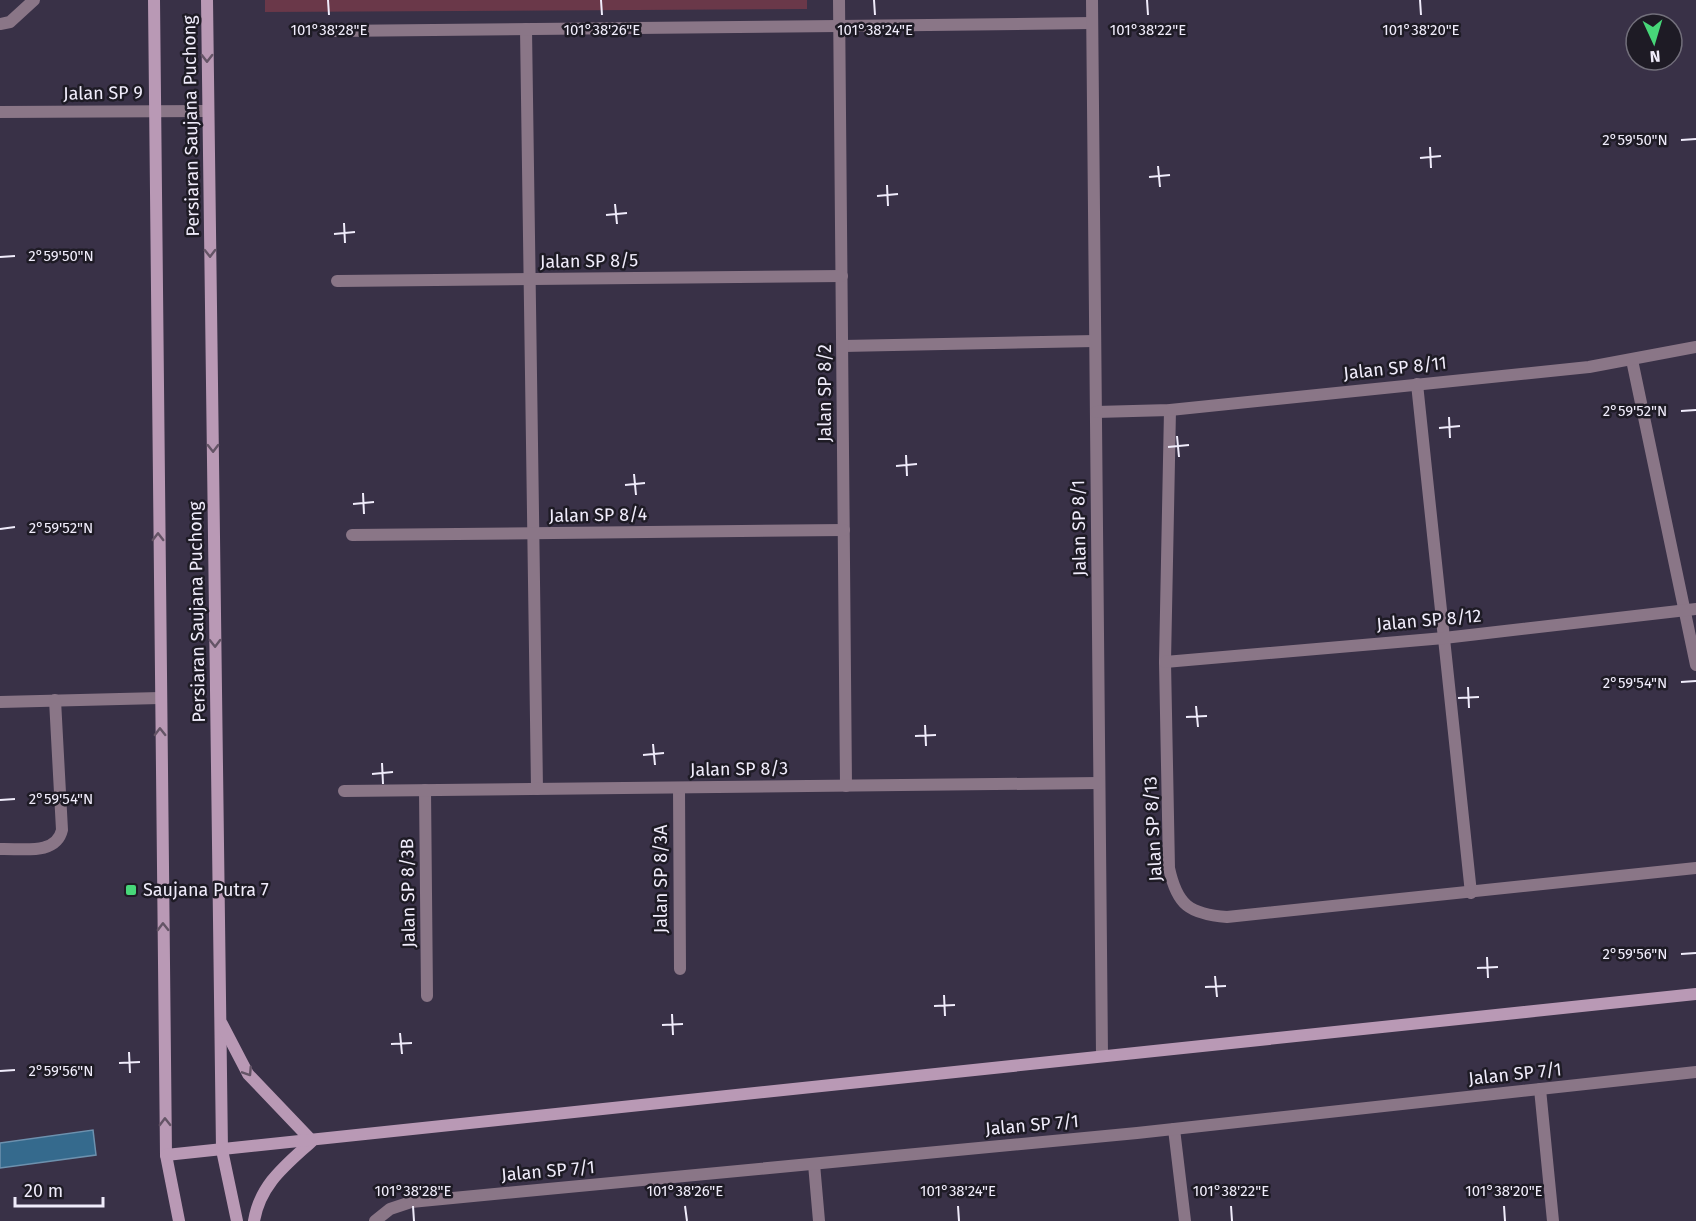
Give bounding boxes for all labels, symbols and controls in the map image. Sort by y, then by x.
north arrow [1624,12,1684,72]
street label: Persiaran Saujana Puchong [178,15,204,237]
text: 101°38'28"E [290,21,368,39]
text: 101°38'26"E [564,21,640,39]
text: 101°38'24"E [837,21,913,39]
text: 101°38'22"E [1110,21,1186,39]
text: 101°38'20"E [1382,21,1460,39]
text: N [1649,47,1661,66]
one-way arrow [201,54,213,63]
street label: Jalan SP 9 [63,81,143,105]
text: 2°59'50"N [1602,131,1668,149]
text: 2°59'50"N [28,247,94,265]
one-way arrow [204,249,216,258]
street label: Jalan SP 8/5 [540,249,638,273]
street label: Jalan SP 8/2 [814,344,836,442]
street label: Jalan SP 8/11 [1342,352,1448,384]
text: 2°59'52"N [1603,402,1667,420]
one-way arrow [207,444,219,453]
street label: Jalan SP 8/1 [1067,480,1091,576]
street label: Persiaran Saujana Puchong [184,501,210,723]
street label: Jalan SP 8/4 [549,503,648,527]
text: 2°59'52"N [29,519,93,537]
one-way arrow [152,532,164,541]
street label: Jalan SP 8/12 [1376,604,1483,636]
one-way arrow [209,639,221,648]
text: 2°59'54"N [1603,674,1667,692]
one-way arrow [154,727,166,736]
street label: Jalan SP 8/3 [690,757,788,781]
street label: Jalan SP 8/13 [1139,776,1167,882]
text: 2°59'54"N [29,790,93,808]
street label: Jalan SP 8/3A [650,824,672,933]
street label: Jalan SP 8/3B [396,838,420,948]
place label: Saujana Putra 7 [143,879,269,901]
marker: Saujana Putra 7 [124,883,138,897]
one-way arrow [156,922,169,931]
text: 2°59'56"N [1602,945,1668,963]
street label: Jalan SP 7/1 [1467,1058,1563,1090]
text: 2°59'56"N [28,1062,94,1080]
one-way arrow [240,1065,251,1076]
street label: Jalan SP 7/1 [984,1110,1080,1140]
one-way arrow [159,1117,172,1126]
street label: Jalan SP 7/1 [500,1156,596,1186]
scale bar [15,1170,104,1208]
text: 20 m [24,1180,63,1202]
text: 101°38'28"E [374,1182,452,1200]
text: 101°38'26"E [647,1182,723,1200]
text: 101°38'24"E [920,1182,996,1200]
text: 101°38'22"E [1193,1182,1269,1200]
text: 101°38'20"E [1465,1182,1543,1200]

